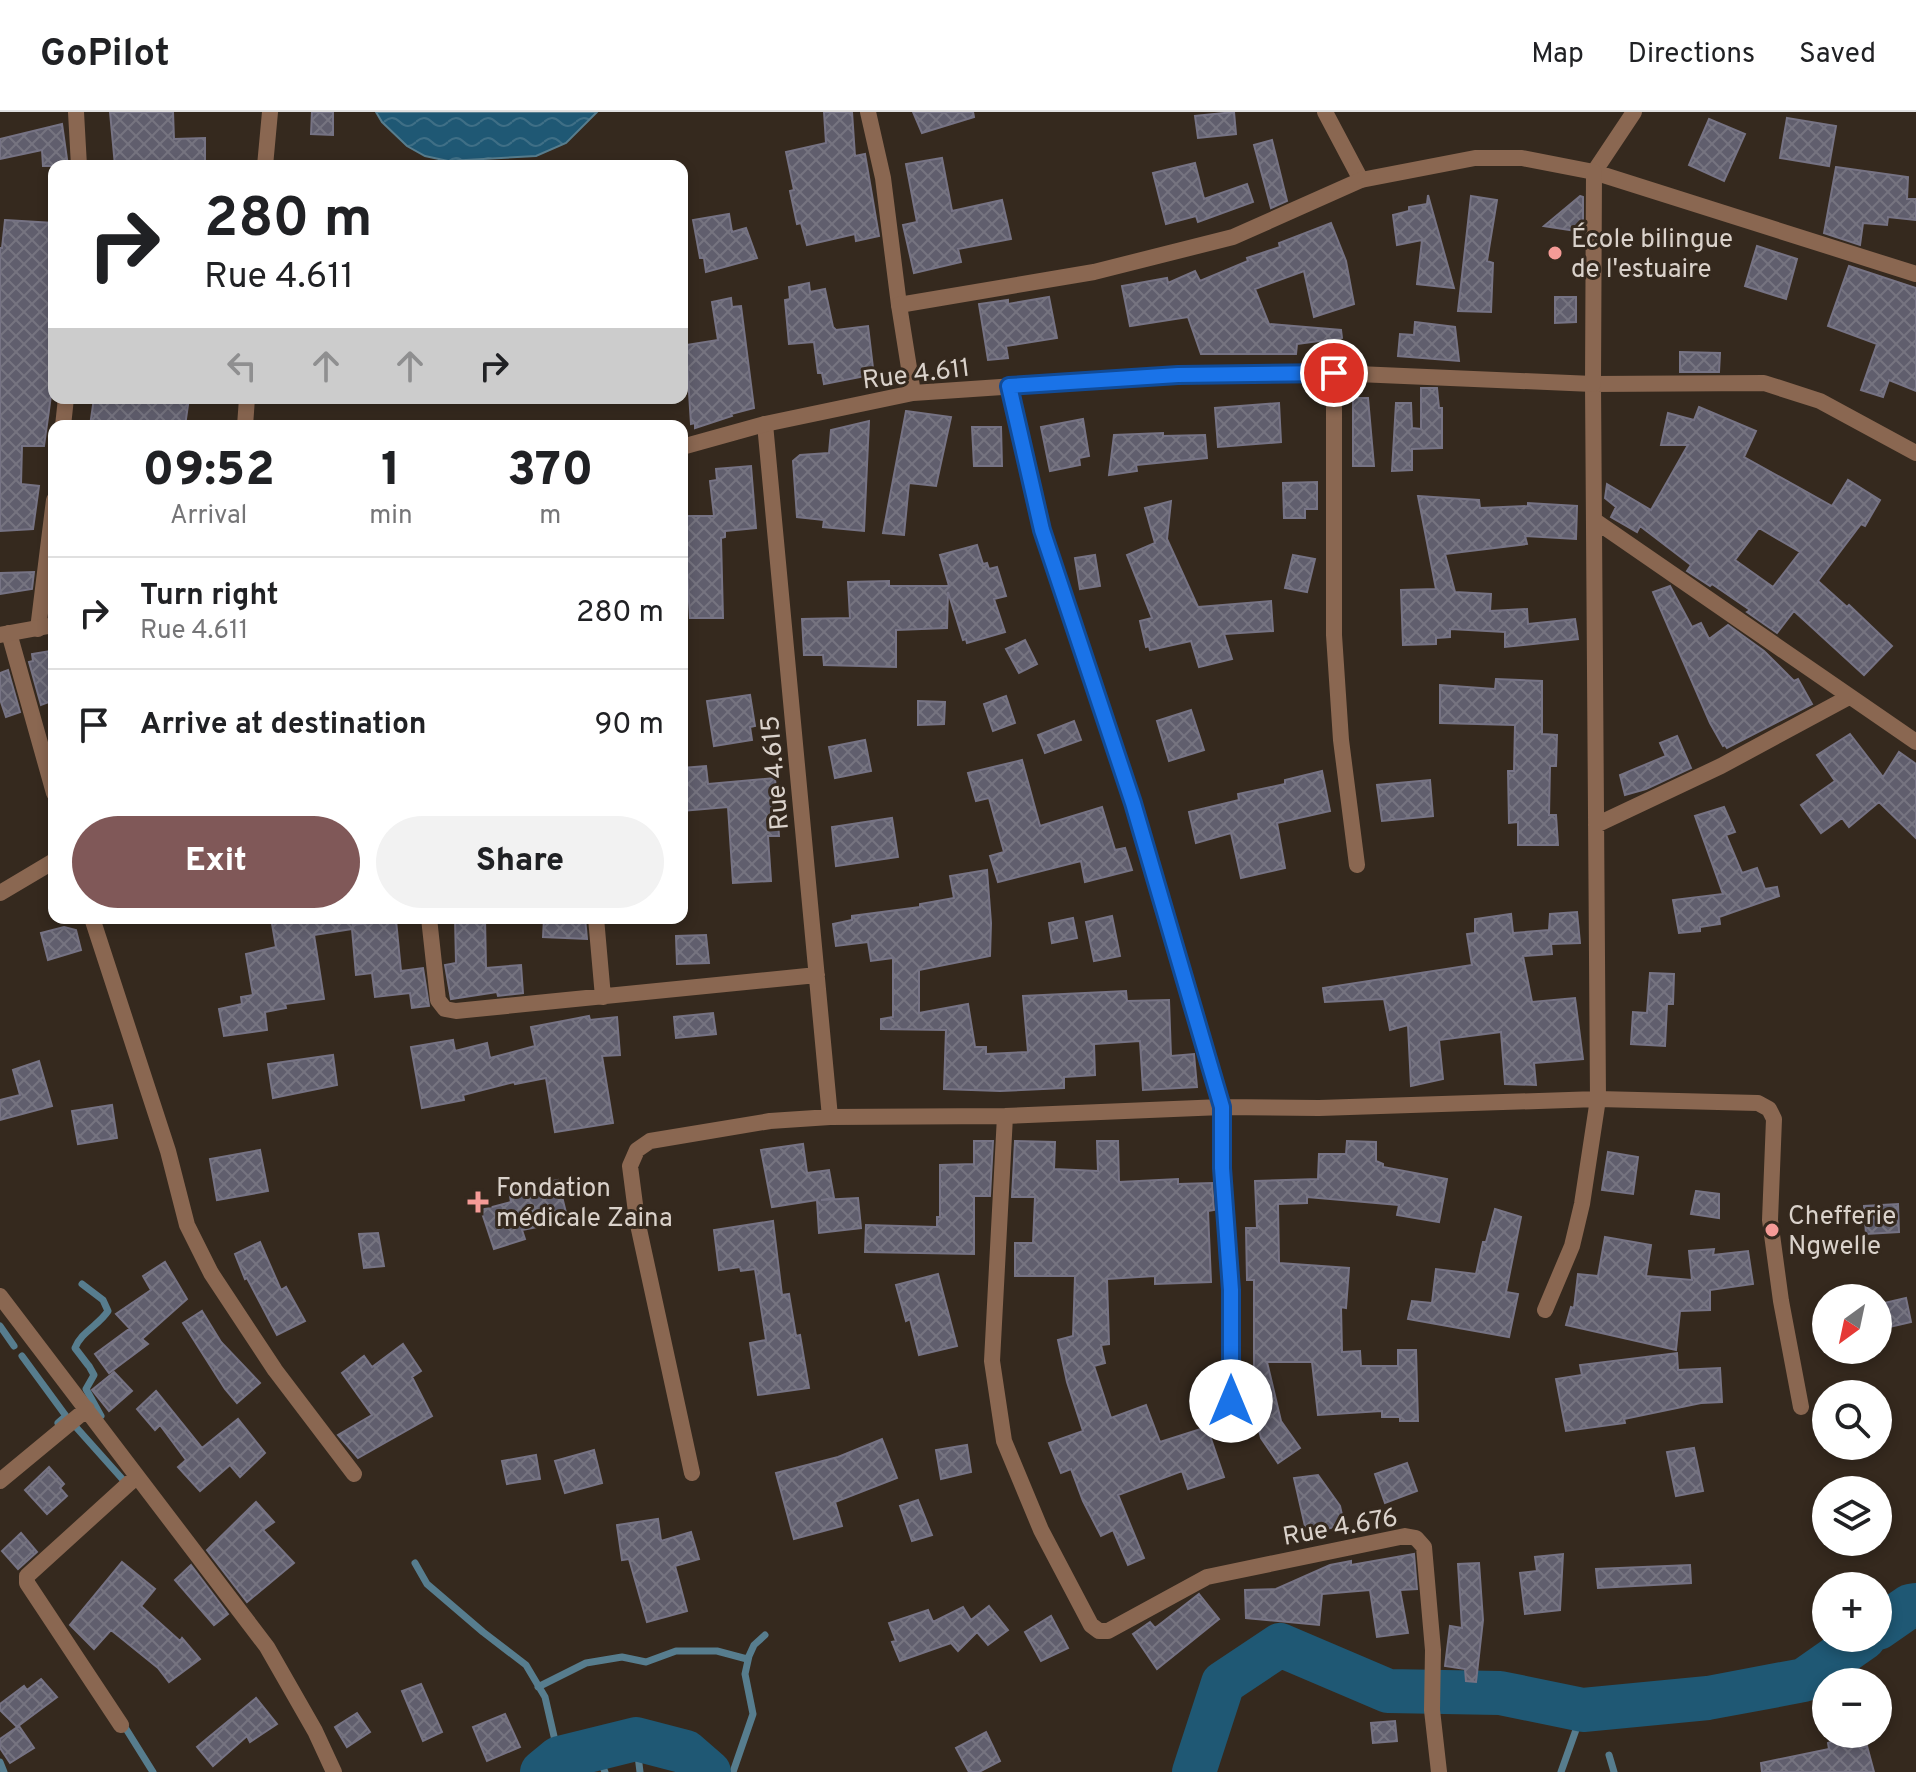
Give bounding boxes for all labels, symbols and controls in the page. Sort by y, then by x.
text: GoPilot [40,31,170,80]
text: Map [1531,37,1584,73]
text: Directions [1628,37,1755,73]
text: Saved [1799,37,1876,73]
text: 280 m [204,186,372,256]
icon: right [72,192,176,296]
place label: École bilingue de l'estuaire [1571,222,1733,287]
marker: École bilingue de l'estuaire [1546,244,1564,262]
text: Rue 4.611 [204,255,354,301]
pin [1300,339,1368,407]
icon: left [220,344,264,388]
icon: ahead [304,344,348,388]
icon: ahead [388,344,432,388]
icon: right [472,344,516,388]
icon: arrive [1312,351,1356,395]
street label: Rue 4.611 [861,353,972,398]
text: 09:52 [143,442,275,502]
text: 1 [381,442,401,502]
text: 370 [507,442,593,502]
text: Arrival [170,500,247,533]
text: min [369,500,413,533]
text: m [539,500,561,533]
text: Turn right [140,578,278,615]
icon: right [72,591,116,635]
text: 280 m [576,595,664,632]
text: Rue 4.611 [140,615,248,648]
icon: arrive [72,703,116,747]
text: Arrive at destination [140,707,426,744]
text: 90 m [595,707,664,744]
street label: Rue 4.615 [755,714,798,831]
button: Exit [72,816,360,908]
button: Share [376,816,664,908]
place label: Fondation médicale Zaina [496,1173,673,1236]
marker: Fondation médicale Zaina [467,1191,489,1213]
place label: Chefferie Ngwelle [1788,1201,1896,1264]
marker: Chefferie Ngwelle [1763,1221,1781,1239]
north arrow [1812,1284,1892,1364]
map controls [1812,1284,1892,1748]
position arrow [1189,1359,1273,1443]
button: search [1812,1380,1892,1460]
button: layers [1812,1476,1892,1556]
street label: Rue 4.676 [1280,1502,1401,1555]
button: + [1812,1572,1892,1652]
button: − [1812,1668,1892,1748]

